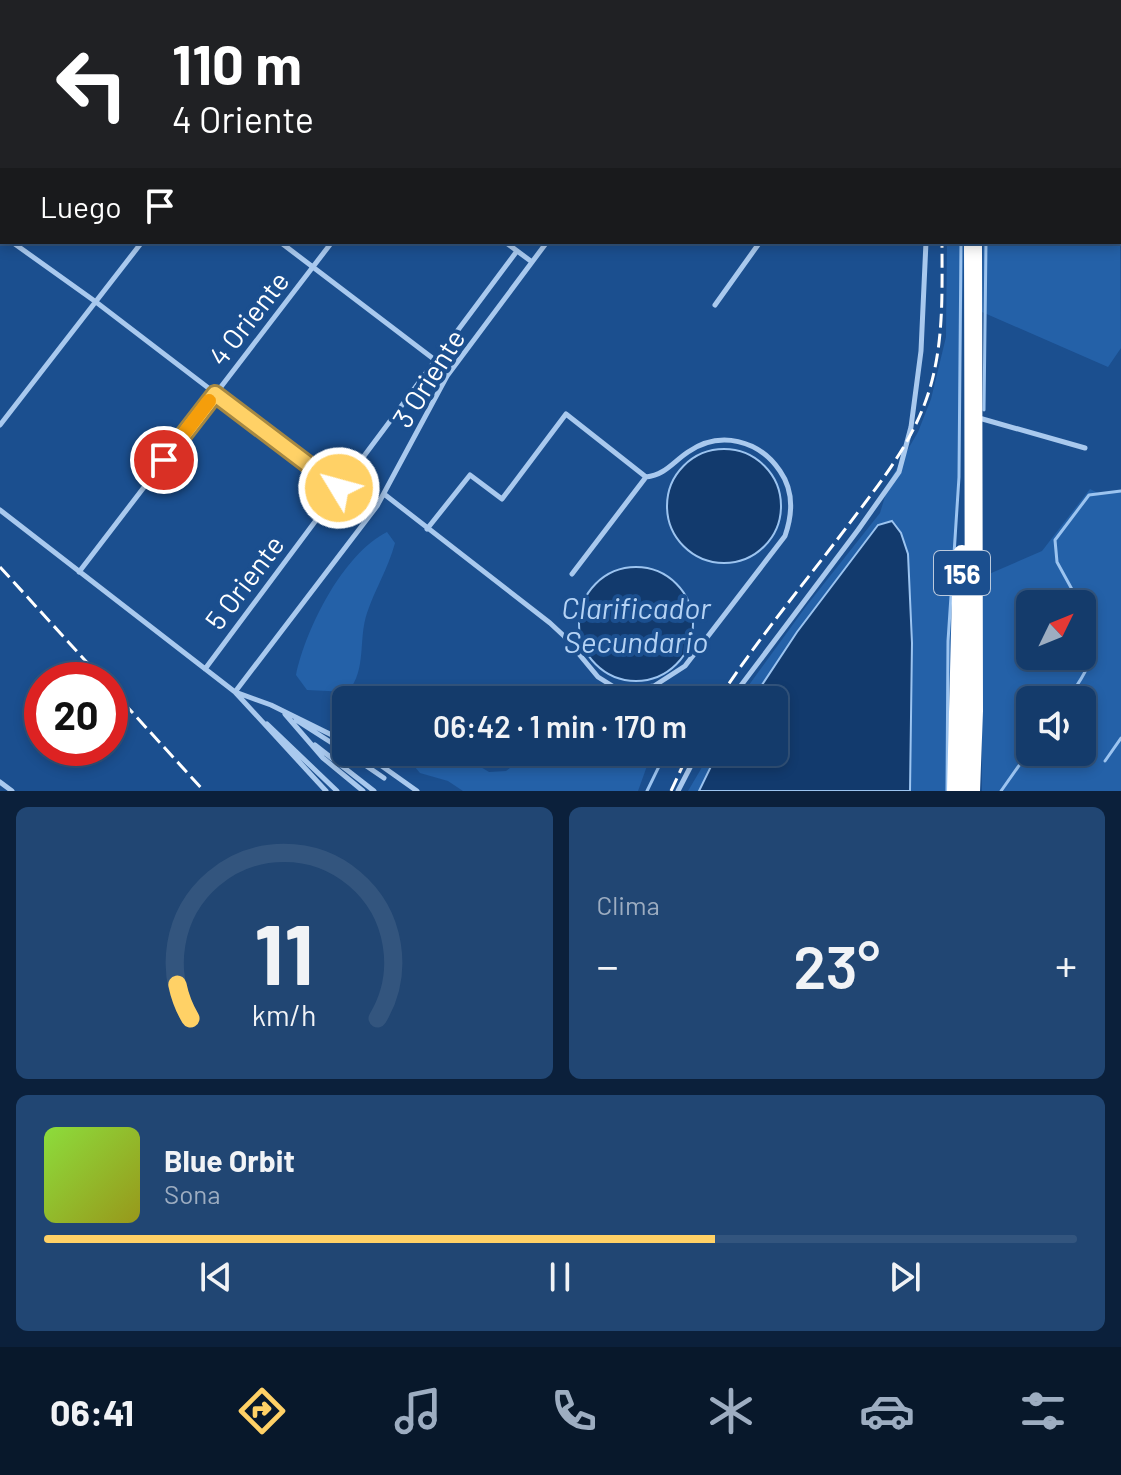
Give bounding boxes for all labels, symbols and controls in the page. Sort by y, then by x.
text: 110 m [172,29,302,96]
icon: left [40,32,144,136]
text: 4 Oriente [172,97,314,140]
icon: arrive [138,184,182,228]
text: Luego [40,188,122,224]
street label: 4 Oriente [201,264,295,372]
street label: 3 Oriente [385,323,471,433]
pin [130,426,198,494]
icon: arrive [142,438,186,482]
position arrow [297,446,381,530]
street label: 5 Oriente [197,528,291,636]
road number: 156 [934,551,990,595]
water label: Clarificador Secundario [561,589,712,659]
north arrow [1016,590,1096,670]
map controls [1016,590,1096,766]
speed limit sign: 20 [24,662,128,766]
button: sound [1016,686,1096,766]
text: 06:42 · 1 min · 170 m [433,708,687,744]
text: Clima [597,889,660,920]
text: 11 [255,902,314,1002]
text: 23° [793,929,880,1001]
text: − [597,938,619,991]
text: + [1055,938,1077,991]
text: km/h [252,997,317,1032]
text: Blue Orbit [164,1142,295,1178]
text: Sona [164,1178,221,1209]
icon: previous [194,1255,238,1299]
icon: pause [538,1255,582,1299]
icon: next [883,1255,927,1299]
icon: directions [234,1383,290,1439]
icon: music [390,1383,446,1439]
icon: phone [546,1383,602,1439]
icon: climate [703,1383,759,1439]
icon: car [859,1383,915,1439]
icon: filters [1015,1383,1071,1439]
text: 06:41 [50,1390,134,1433]

